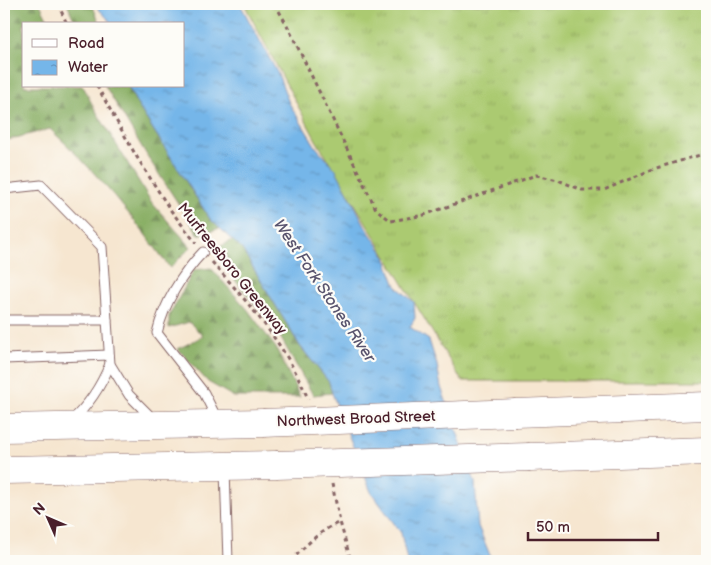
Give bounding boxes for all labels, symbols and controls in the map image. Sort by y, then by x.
legend [22,22,185,88]
text: Road [68,34,104,53]
text: Water [68,58,108,77]
street label: Murfreesboro Greenway [173,199,291,339]
water label: West Fork Stones River [269,216,380,367]
street label: Northwest Broad Street [276,407,436,431]
north arrow [22,492,72,542]
text: N [29,499,49,519]
scale bar [528,510,658,542]
text: 50 m [536,518,570,537]

